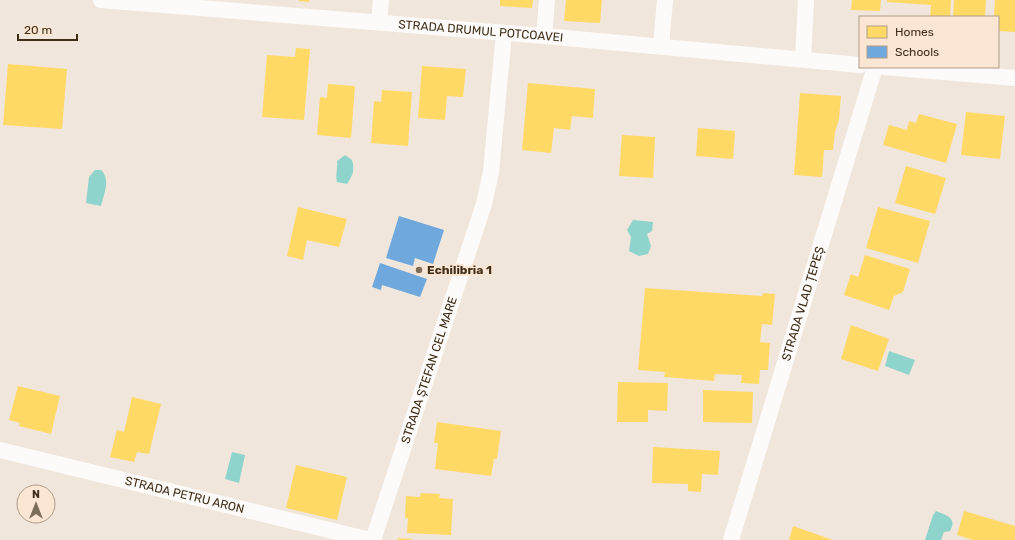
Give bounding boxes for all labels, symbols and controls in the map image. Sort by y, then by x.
scale bar [18,16,77,42]
legend [859,16,999,68]
street label: STRADA DRUMUL POTCOAVEI [398,17,564,45]
text: 20 m [24,23,52,37]
text: Homes [895,25,934,39]
text: Schools [895,45,939,59]
street label: STRADA VLAD ȚEPEȘ [779,245,827,363]
place label: Echilibria 1 [427,263,492,277]
marker: Echilibria 1 [414,265,424,275]
street label: STRADA ȘTEFAN CEL MARE [398,295,460,445]
street label: STRADA PETRU ARON [124,474,246,516]
north arrow [16,484,56,524]
text: N [32,488,40,501]

